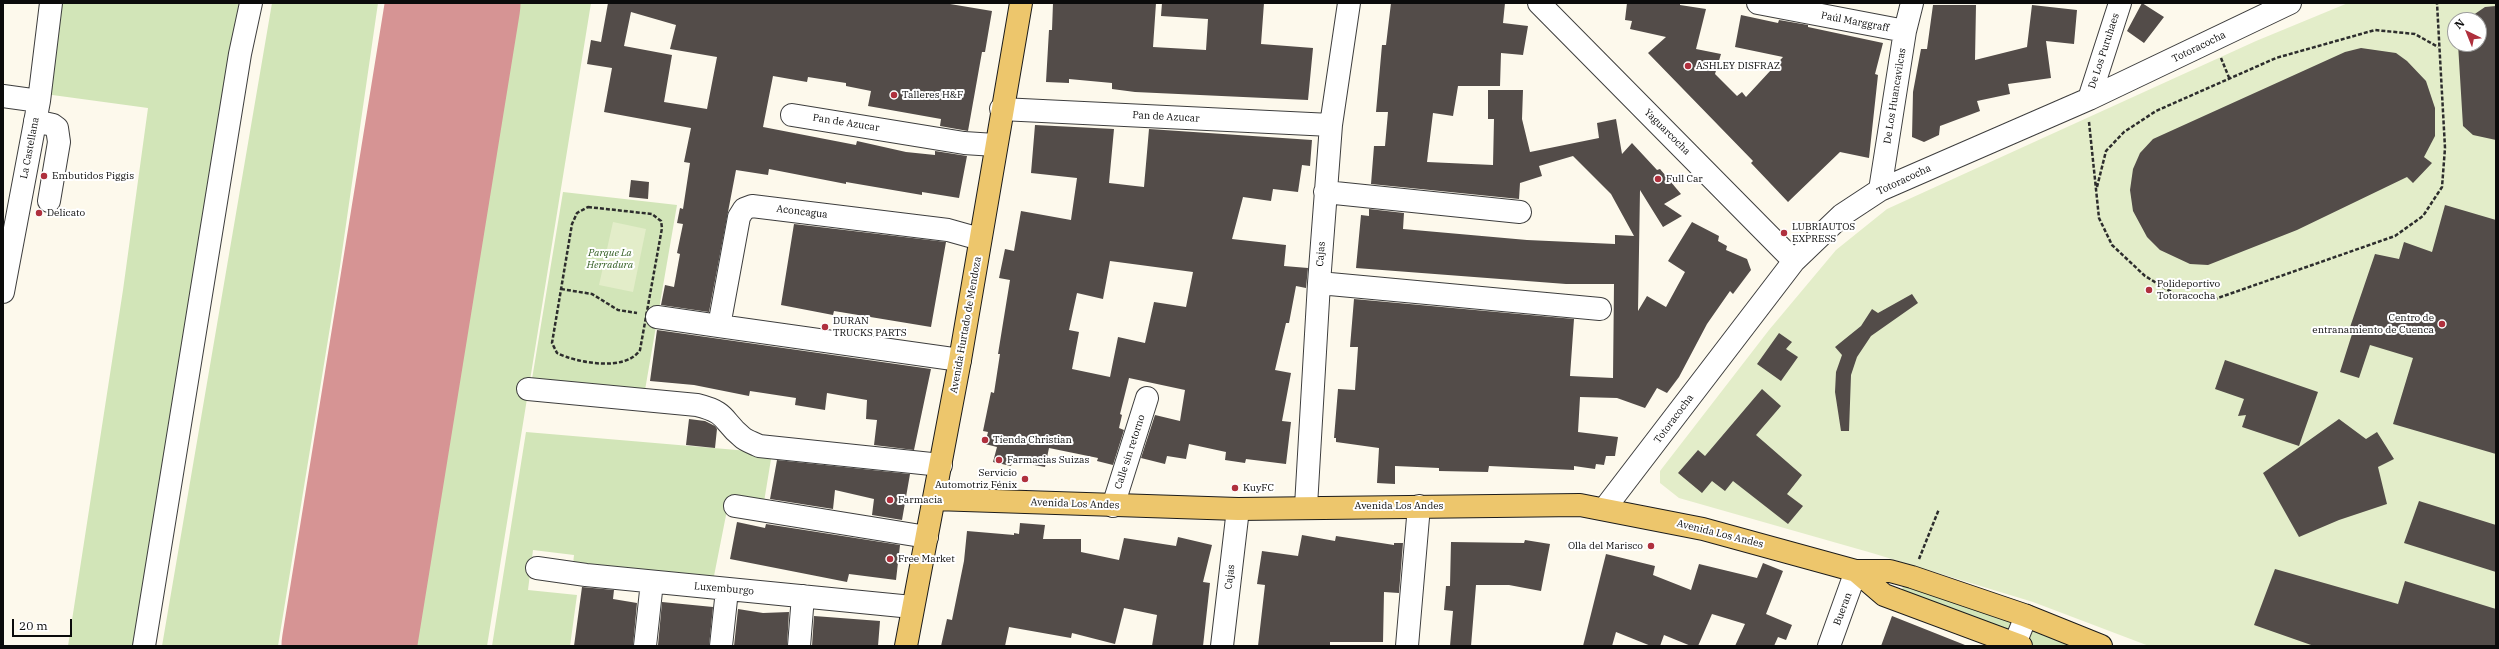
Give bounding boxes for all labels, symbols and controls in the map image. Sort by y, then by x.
street label: Paúl Marggraff [1820,10,1890,34]
street label: De Los Puruhaes [2086,12,2122,90]
north arrow [2447,12,2487,52]
text: N [2452,16,2467,32]
street label: Totoracocha [2170,29,2228,65]
street label: De Los Huancavilcas [1881,47,1909,145]
place label: ASHLEY DISFRAZ [1696,60,1780,72]
marker: ASHLEY DISFRAZ [1683,61,1693,71]
place label: Talleres H&F [902,89,963,101]
marker: Talleres H&F [889,90,899,100]
street label: Yaguarcocha [1641,106,1693,158]
street label: Pan de Azucar [1132,109,1200,125]
street label: Pan de Azucar [812,112,880,134]
street label: La Castellana [18,116,42,180]
street label: Totoracocha [1875,162,1933,198]
place label: Embutidos Piggis [52,170,134,182]
marker: Embutidos Piggis [39,171,49,181]
place label: Full Car [1666,173,1703,185]
marker: Full Car [1653,174,1663,184]
street label: Aconcagua [776,203,828,221]
place label: Delicato [47,207,85,219]
marker: Delicato [34,208,44,218]
place label: LUBRIAUTOS EXPRESS [1792,221,1855,244]
marker: LUBRIAUTOS EXPRESS [1779,228,1789,238]
street label: Cajas [1314,241,1328,267]
park label: Parque La Herradura [587,247,633,270]
street label: Avenida Hurtado de Mendoza [948,256,984,394]
place label: Polideportivo Totoracocha [2157,278,2220,302]
marker: Polideportivo Totoracocha [2144,285,2154,295]
place label: Centro de entranamiento de Cuenca [2312,312,2434,336]
place label: DURAN TRUCKS PARTS [833,315,907,338]
marker: Centro de entranamiento de Cuenca [2437,319,2447,329]
marker: DURAN TRUCKS PARTS [820,322,830,332]
street label: Totoracocha [1652,392,1696,446]
street label: Calle sin retorno [1112,413,1148,491]
place label: Tienda Christian [993,434,1072,446]
marker: Tienda Christian [980,435,990,445]
place label: Farmacias Suizas [1007,454,1089,466]
marker: Farmacias Suizas [994,455,1004,465]
place label: Servicio Automotriz Fénix [935,467,1017,490]
marker: Servicio Automotriz Fénix [1020,474,1030,484]
place label: KuyFC [1243,482,1274,494]
marker: KuyFC [1230,483,1240,493]
place label: Farmacia [898,494,943,506]
marker: Farmacia [885,495,895,505]
street label: Avenida Los Andes [1030,496,1120,512]
street label: Avenida Los Andes [1355,500,1443,512]
street label: Avenida Los Andes [1675,517,1765,551]
place label: Olla del Marisco [1568,540,1643,552]
marker: Olla del Marisco [1646,541,1656,551]
place label: Free Market [898,553,955,565]
marker: Free Market [885,554,895,564]
street label: Cajas [1223,564,1237,590]
street label: Luxemburgo [694,580,754,598]
street label: Bueran [1831,591,1855,627]
scale bar [14,611,74,637]
text: 20 m [19,618,48,633]

